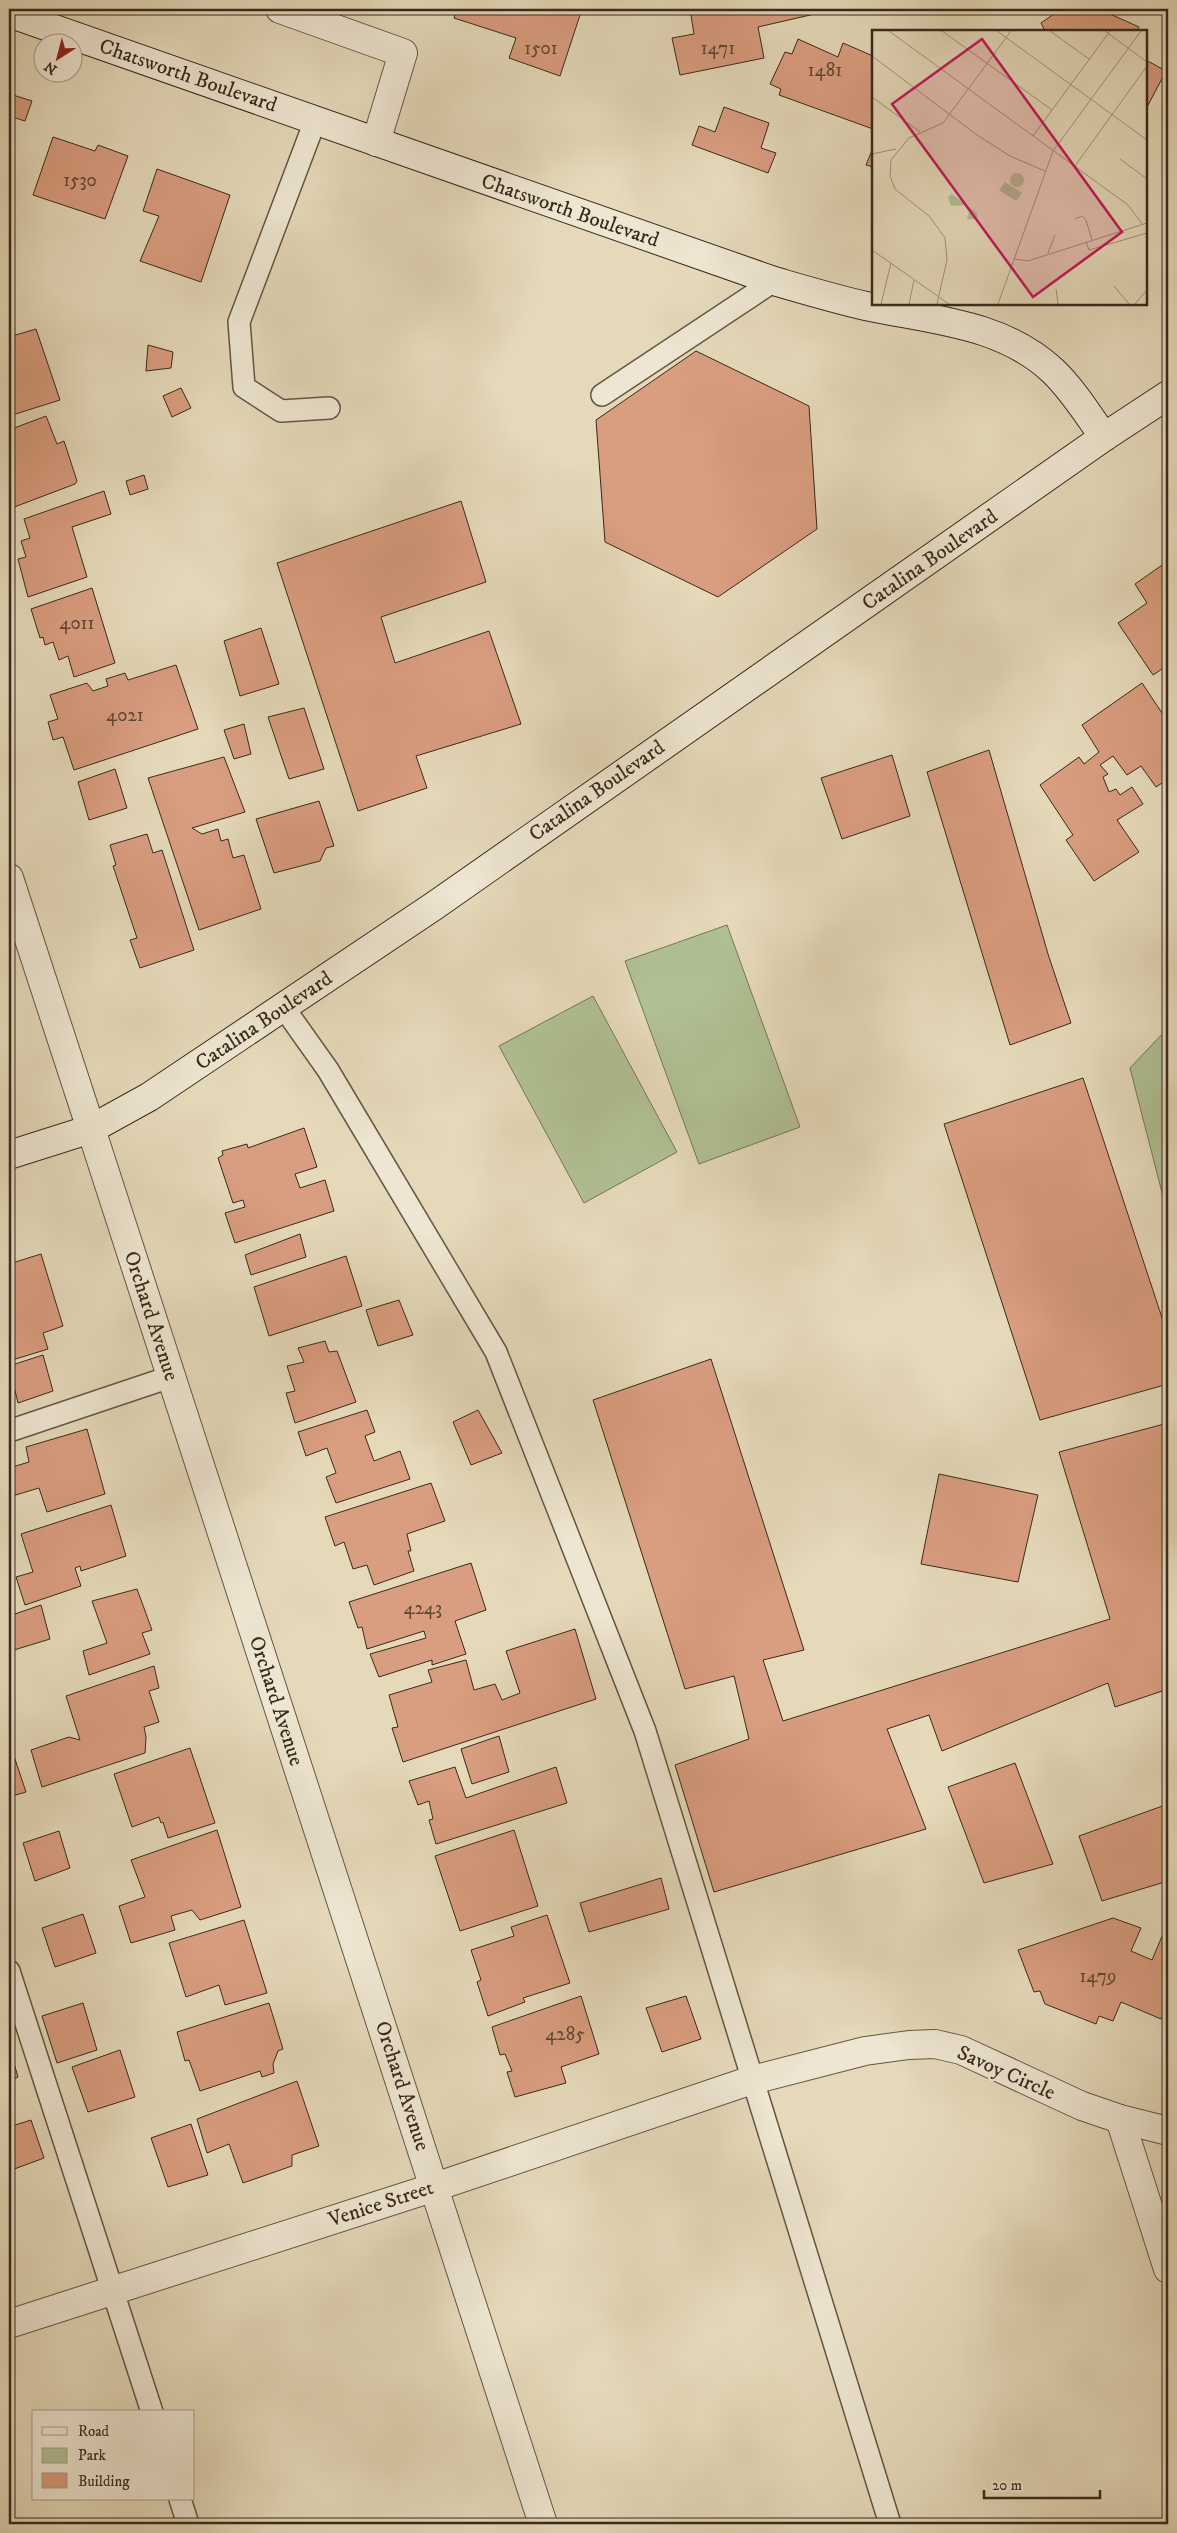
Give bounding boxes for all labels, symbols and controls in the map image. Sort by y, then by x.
inset map [872,30,1147,305]
north arrow [32,32,82,82]
street label: Chatsworth Boulevard [96,33,281,119]
house number: 1501 [524,37,558,60]
house number: 1471 [701,37,735,60]
text: N [41,57,61,78]
house number: 1481 [808,59,842,82]
street label: Chatsworth Boulevard [478,168,663,254]
house number: 1530 [63,169,97,192]
street label: Catalina Boulevard [857,503,1003,616]
house number: 4011 [59,612,95,635]
house number: 4021 [106,704,144,727]
street label: Catalina Boulevard [524,734,670,847]
street label: Catalina Boulevard [191,965,338,1076]
street label: Orchard Avenue [118,1248,184,1384]
house number: 4243 [404,1597,442,1620]
street label: Orchard Avenue [243,1633,309,1769]
house number: 1479 [1080,1965,1116,1988]
street label: Orchard Avenue [369,2018,435,2154]
house number: 4285 [545,2023,585,2046]
street label: Savoy Circle [953,2040,1059,2106]
street label: Venice Street [324,2175,437,2234]
legend [32,2410,195,2500]
text: Road [78,2422,110,2441]
text: Park [78,2446,107,2465]
scale bar [984,2468,1101,2500]
text: Building [78,2472,130,2491]
text: 20 m [992,2476,1022,2495]

